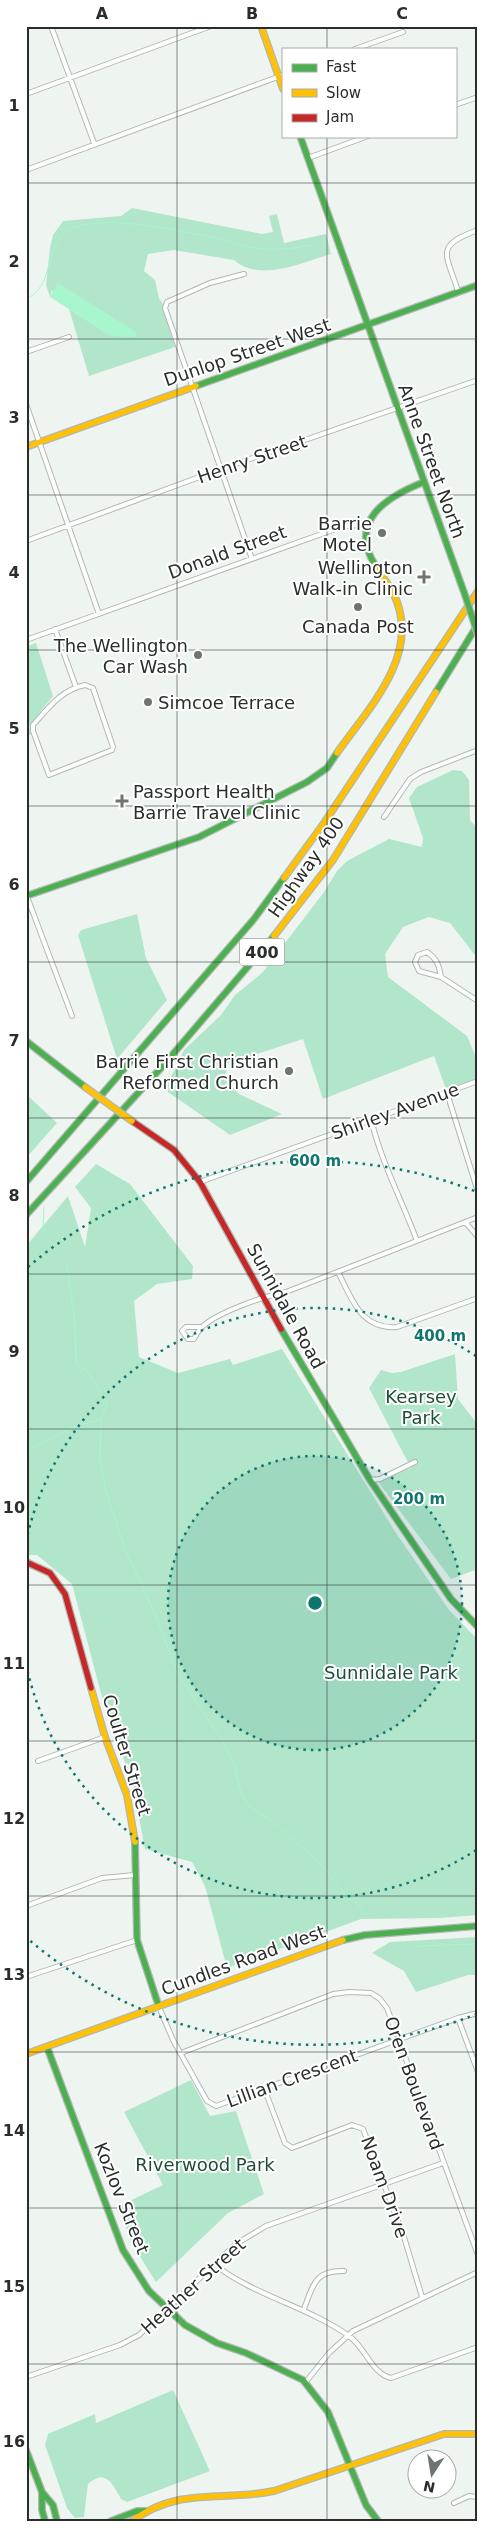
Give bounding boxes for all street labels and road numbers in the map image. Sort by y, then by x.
street label: Dunlop Street West [161,314,333,390]
street label: Anne Street North [394,381,470,541]
street label: Henry Street [194,430,310,488]
street label: Donald Street [165,521,289,583]
street label: Highway 400 [264,813,348,921]
road number: 400 [240,939,284,966]
street label: Shirley Avenue [328,1078,462,1144]
street label: Sunnidale Road [243,1240,329,1372]
street label: Coulter Street [99,1692,155,1818]
street label: Cundles Road West [158,1921,328,1999]
street label: Oren Boulevard [380,2013,448,2153]
street label: Lillian Crescent [224,2045,360,2111]
street label: Noam Drive [357,2133,413,2241]
street label: Kozlov Street [90,2139,154,2257]
street label: Heather Street [137,2234,249,2338]

